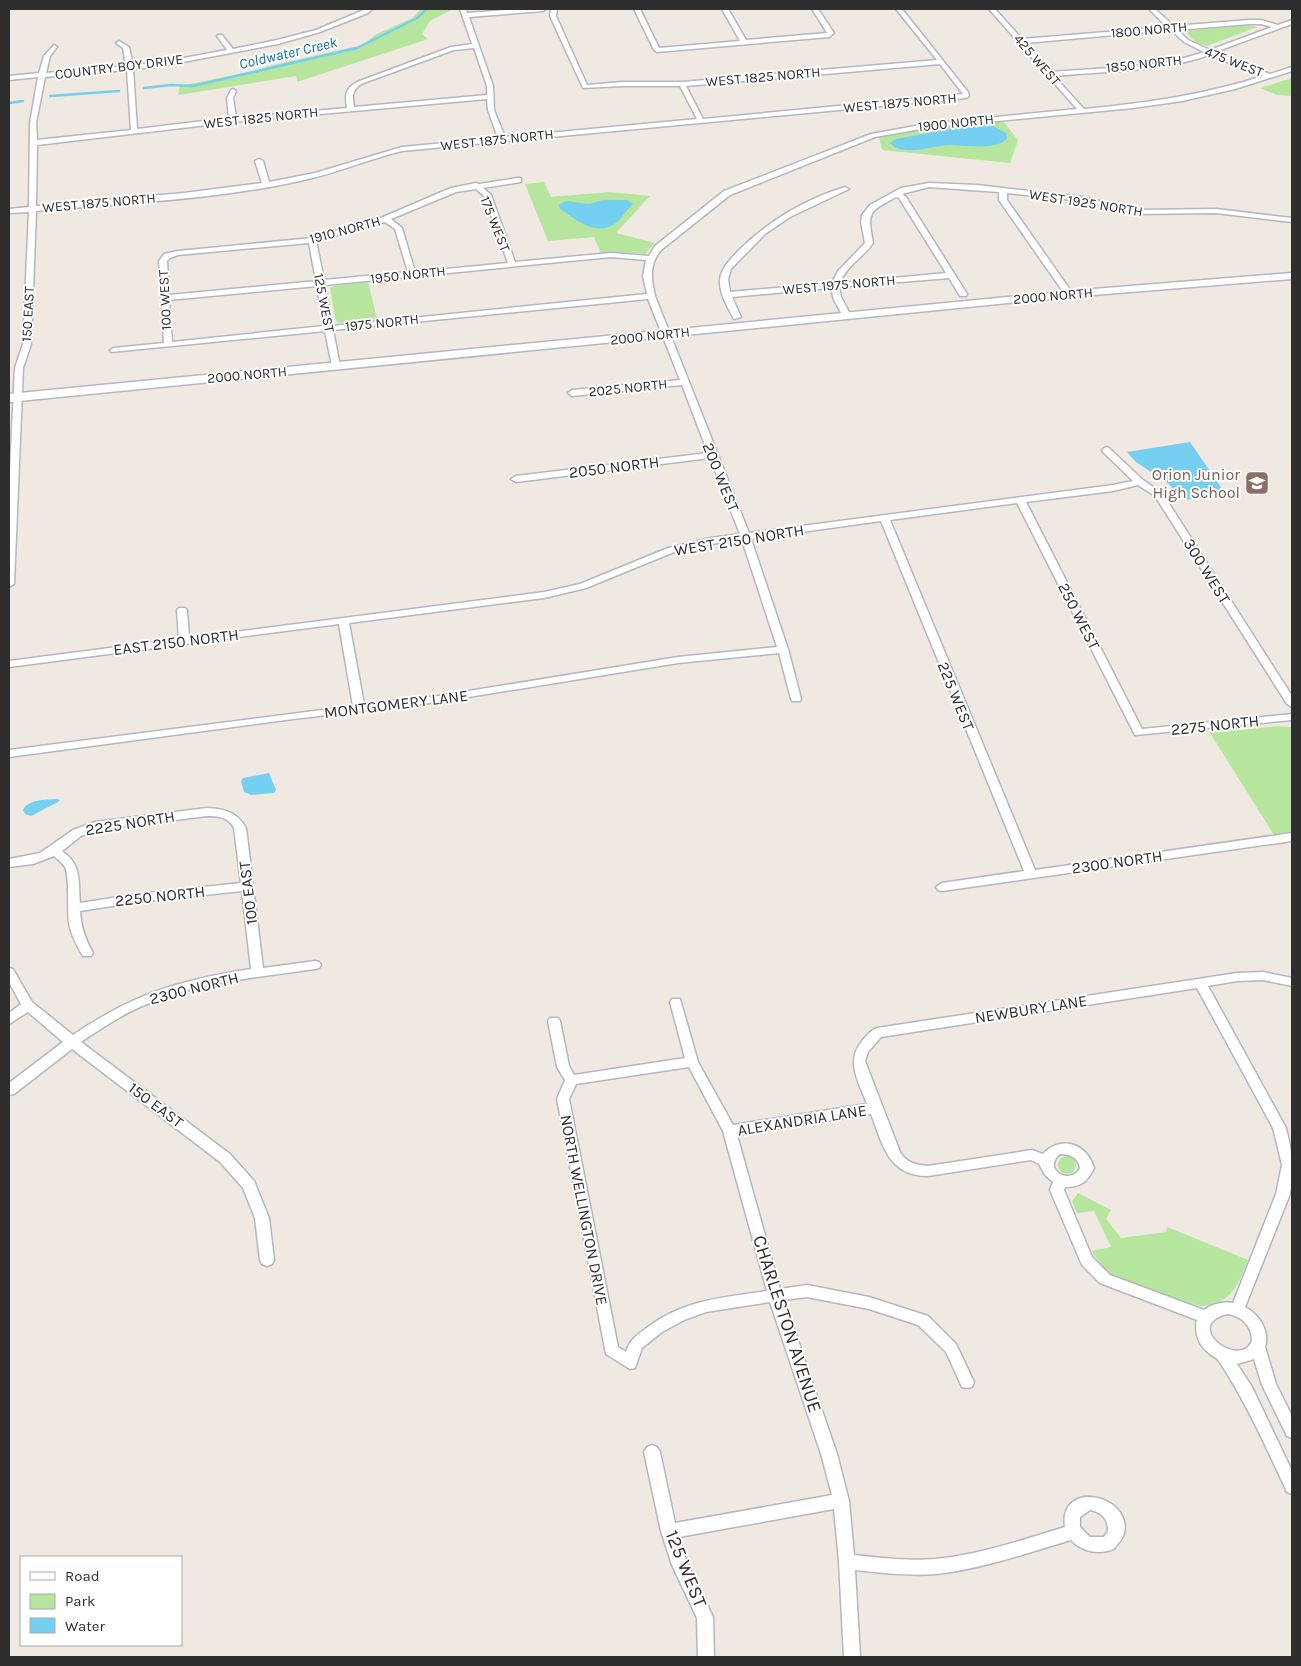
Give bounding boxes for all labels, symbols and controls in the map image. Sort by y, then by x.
street label: 1800 NORTH [1110,18,1188,42]
street label: 425 WEST [1010,31,1064,89]
water label: Coldwater Creek [237,33,339,73]
street label: 475 WEST [1202,43,1266,81]
street label: COUNTRY BOY DRIVE [54,51,184,83]
street label: 1850 NORTH [1105,52,1183,76]
street label: WEST 1825 NORTH [705,64,821,90]
street label: WEST 1875 NORTH [843,90,957,116]
street label: WEST 1825 NORTH [203,104,319,132]
street label: 1900 NORTH [917,111,995,135]
street label: WEST 1875 NORTH [440,126,554,154]
street label: WEST 1925 NORTH [1028,186,1144,220]
street label: WEST 1875 NORTH [42,190,156,216]
street label: 175 WEST [476,194,514,254]
street label: 1910 NORTH [308,212,382,248]
street label: 1950 NORTH [369,263,447,287]
street label: 100 WEST [155,269,175,331]
street label: 125 WEST [310,272,338,334]
street label: WEST 1975 NORTH [782,272,896,298]
street label: 2000 NORTH [1012,284,1094,308]
street label: 150 EAST [18,286,38,342]
street label: 1975 NORTH [344,311,420,335]
street label: 2000 NORTH [609,323,691,349]
street label: 2000 NORTH [206,363,288,387]
street label: 2025 NORTH [588,375,668,401]
street label: 200 WEST [699,440,743,514]
street label: 2050 NORTH [568,452,660,482]
place label: Orion Junior High School [1152,465,1240,502]
school or university icon: Orion Junior High School [1244,470,1270,496]
street label: WEST 2150 NORTH [673,520,805,560]
street label: 300 WEST [1180,535,1234,607]
street label: 250 WEST [1054,579,1104,653]
street label: EAST 2150 NORTH [112,625,240,659]
street label: 225 WEST [934,659,978,733]
street label: MONTGOMERY LANE [323,686,469,722]
street label: 2275 NORTH [1170,711,1260,739]
street label: 2225 NORTH [84,807,176,839]
street label: 2300 NORTH [1070,846,1164,878]
street label: 100 EAST [235,860,261,926]
street label: 2250 NORTH [114,882,206,910]
street label: 2300 NORTH [147,968,241,1008]
street label: NEWBURY LANE [973,991,1089,1027]
street label: 150 EAST [125,1078,187,1132]
street label: ALEXANDRIA LANE [736,1100,868,1140]
street label: NORTH WELLINGTON DRIVE [556,1113,612,1307]
street label: CHARLESTON AVENUE [748,1233,826,1415]
street label: 125 WEST [661,1527,712,1611]
legend [20,1556,182,1646]
text: Road [65,1567,100,1585]
text: Park [65,1592,95,1610]
text: Water [65,1617,106,1635]

